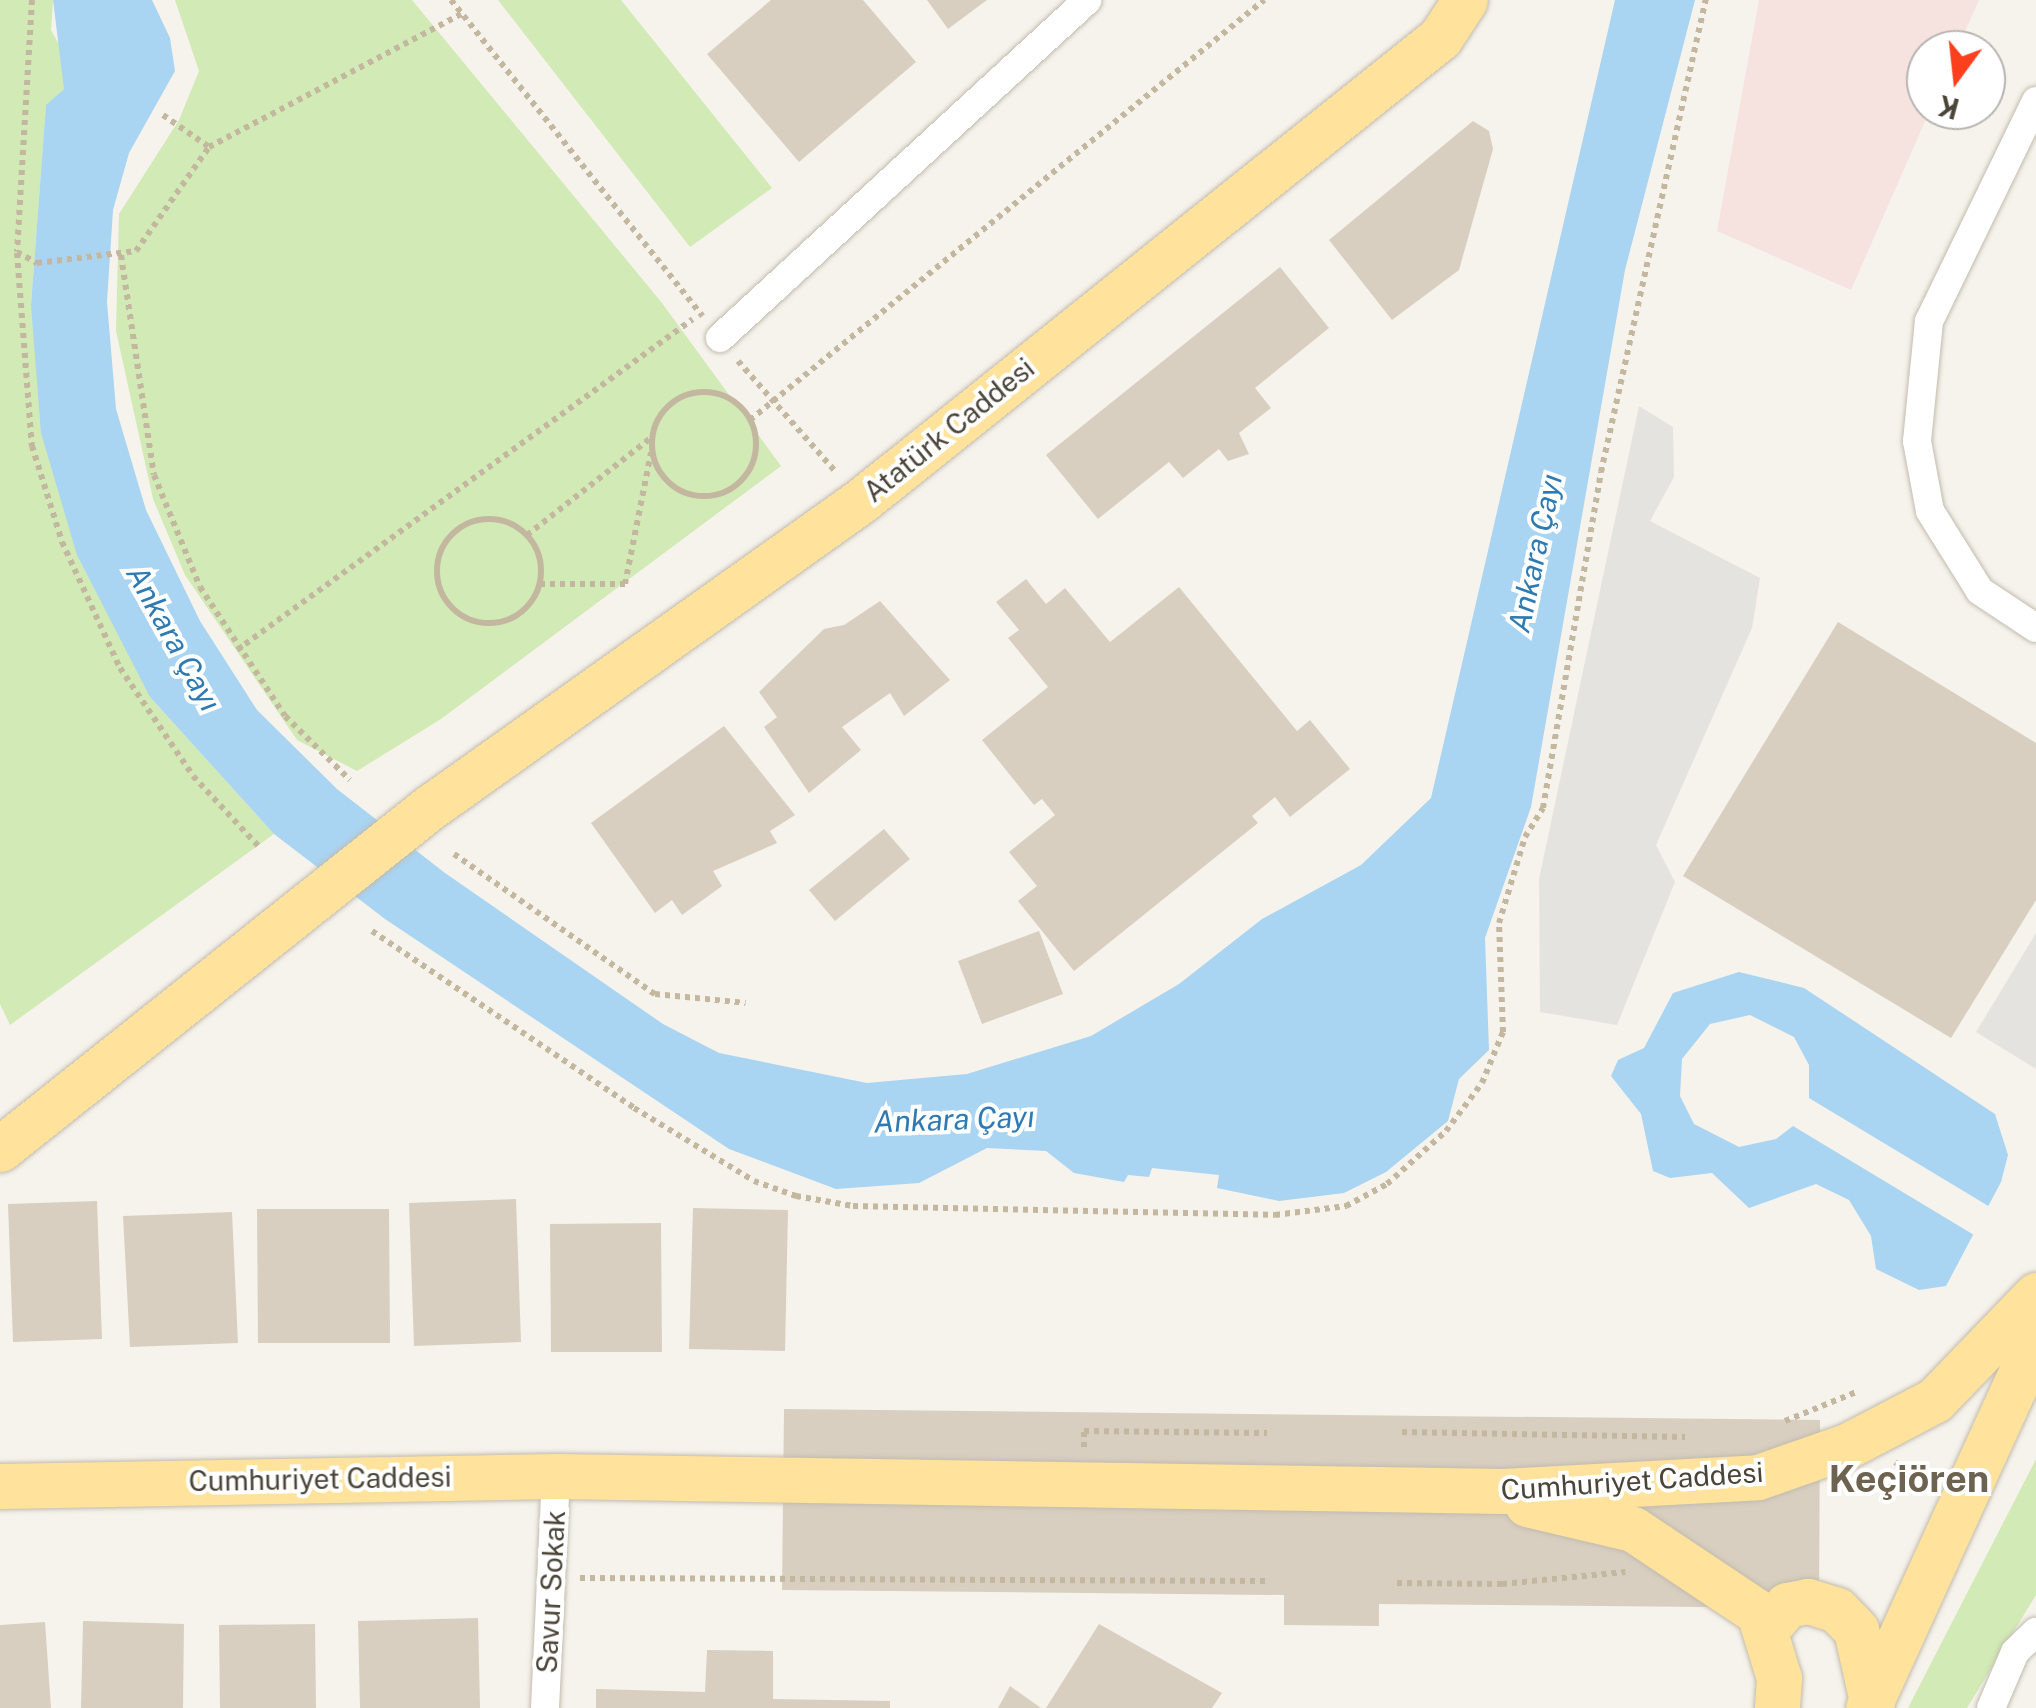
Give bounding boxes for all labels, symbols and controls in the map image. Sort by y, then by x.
north arrow [1906,30,2006,130]
text: K [1935,89,1963,126]
street label: Atatürk Caddesi [857,351,1041,509]
water label: Ankara Çayı [1501,471,1569,635]
water label: Ankara Çayı [119,559,229,717]
water label: Ankara Çayı [873,1098,1035,1140]
street label: Cumhuriyet Caddesi [1500,1455,1764,1507]
district label: Keçiören [1829,1456,1989,1502]
street label: Cumhuriyet Caddesi [188,1460,452,1498]
street label: Savur Sokak [530,1510,572,1674]

